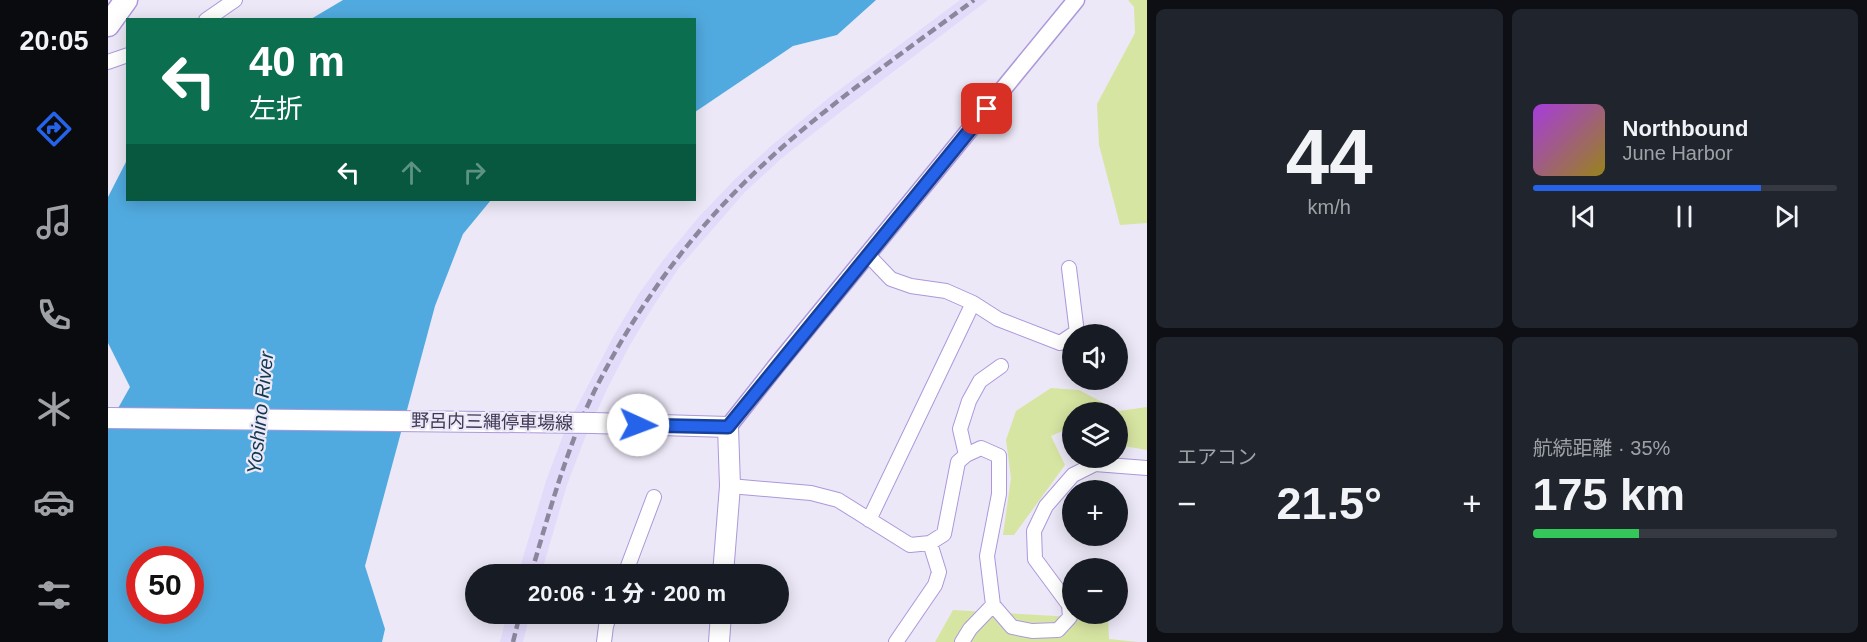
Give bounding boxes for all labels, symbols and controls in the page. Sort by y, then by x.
text: 20:05 [19,26,89,56]
text: 40 m [249,38,345,85]
icon: left [150,42,228,120]
pin [961,83,1012,134]
icon: arrive [970,92,1003,125]
text: 左折 [249,94,303,124]
icon: directions [33,108,75,150]
text: 44 [1286,113,1373,201]
text: Northbound [1623,116,1748,141]
text: June Harbor [1623,142,1733,164]
icon: left [332,156,365,189]
icon: ahead [395,156,428,189]
icon: right [458,156,491,189]
text: km/h [1308,196,1351,218]
icon: previous [1567,200,1600,233]
icon: pause [1668,200,1701,233]
icon: next [1770,200,1803,233]
icon: music [33,201,75,243]
icon: phone [33,294,75,336]
map controls [1062,324,1128,624]
button: sound [1062,324,1128,390]
water label: Yoshino River [243,349,278,476]
icon: climate [33,388,75,430]
position arrow [606,393,670,457]
button: layers [1062,402,1128,468]
street label: 野呂内三縄停車場線 [411,411,573,433]
text: 航続距離 · 35% [1533,437,1670,459]
text: エアコン [1177,446,1257,468]
text: 175 km [1533,469,1685,520]
text: 21.5° [1276,478,1382,529]
button: + [1062,480,1128,546]
icon: car [33,481,75,523]
text: − [1177,485,1196,522]
text: + [1462,485,1482,522]
speed limit sign: 50 [126,546,204,624]
button: − [1062,558,1128,624]
icon: filters [33,574,75,616]
text: 20:06 · 1 分 · 200 m [528,581,726,606]

